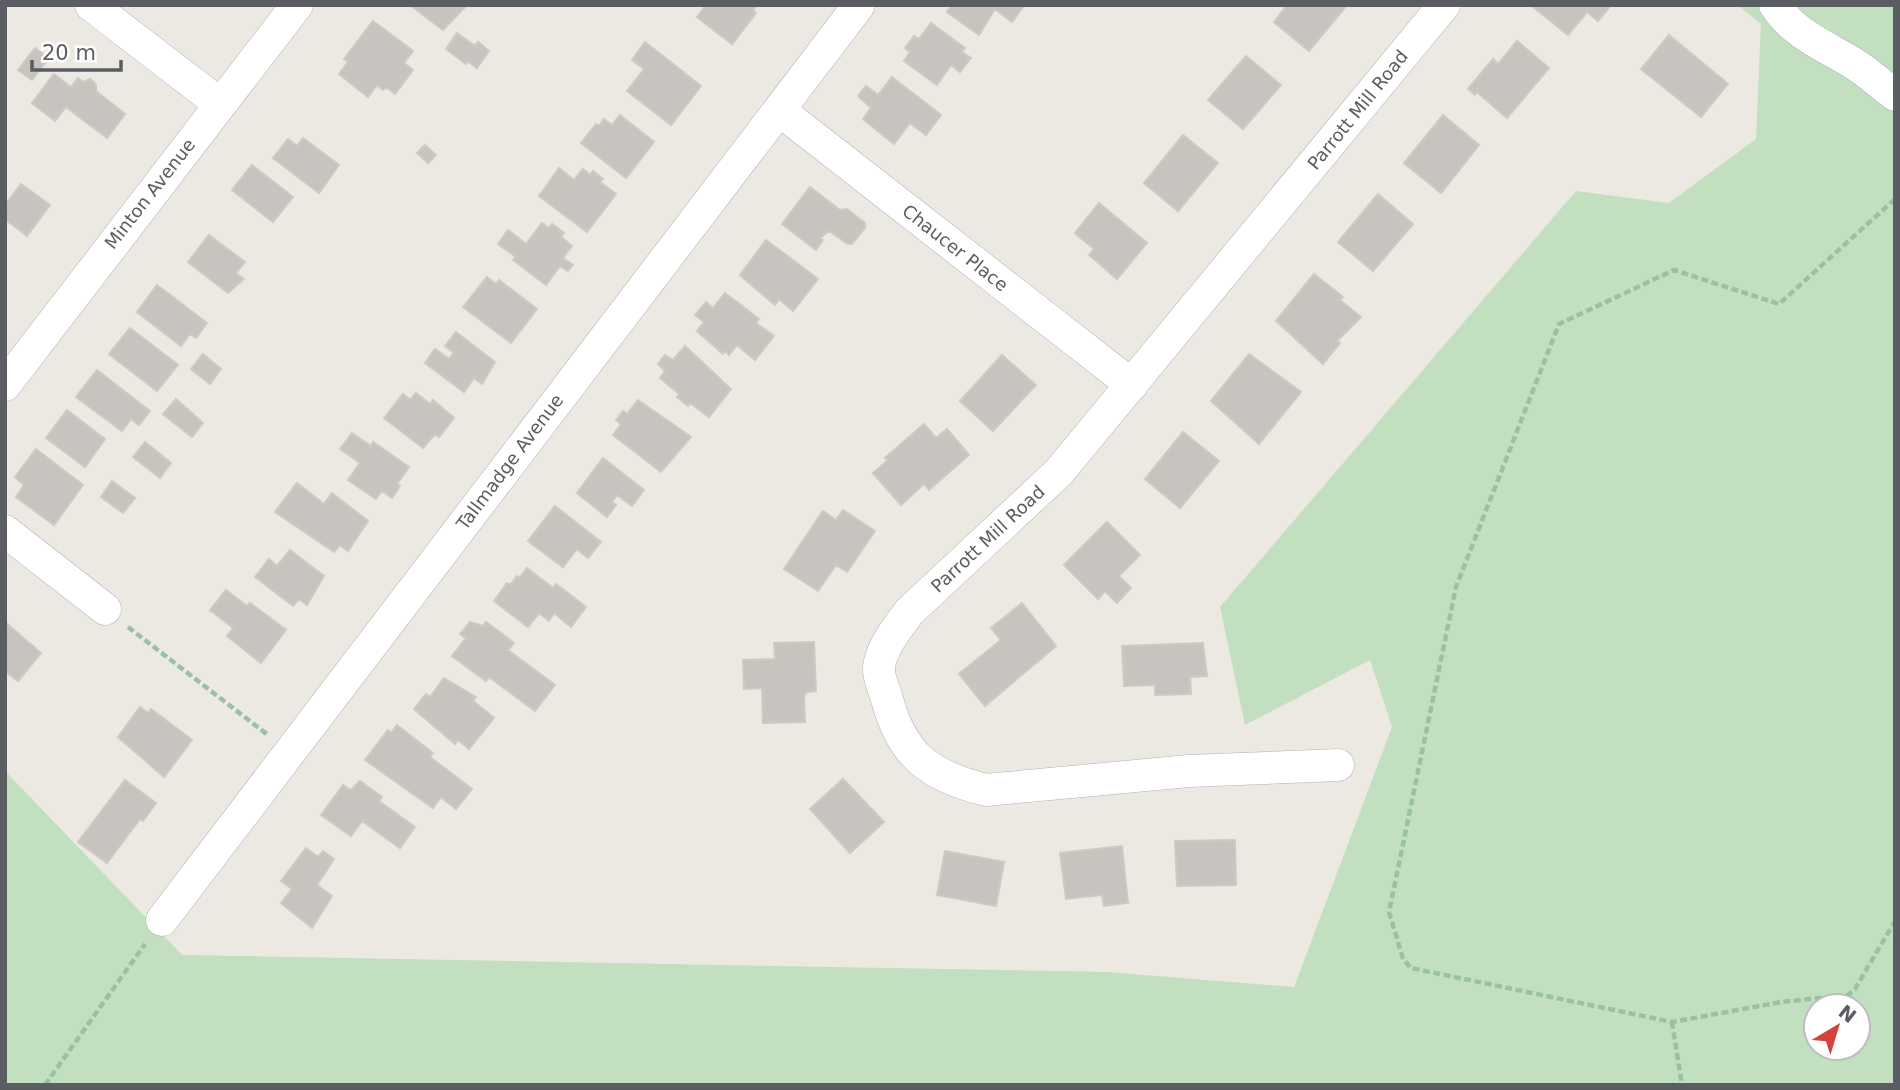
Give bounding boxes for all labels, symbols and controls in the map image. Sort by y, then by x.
scale bar [32,28,121,72]
text: 20 m [42,41,96,65]
street label: Parrott Mill Road [1303,46,1412,174]
street label: Minton Avenue [100,134,199,253]
street label: Chaucer Place [898,200,1012,295]
street label: Tallmadge Avenue [451,390,567,534]
street label: Parrott Mill Road [927,481,1049,597]
north arrow [1802,992,1872,1062]
text: N [1834,1000,1861,1027]

